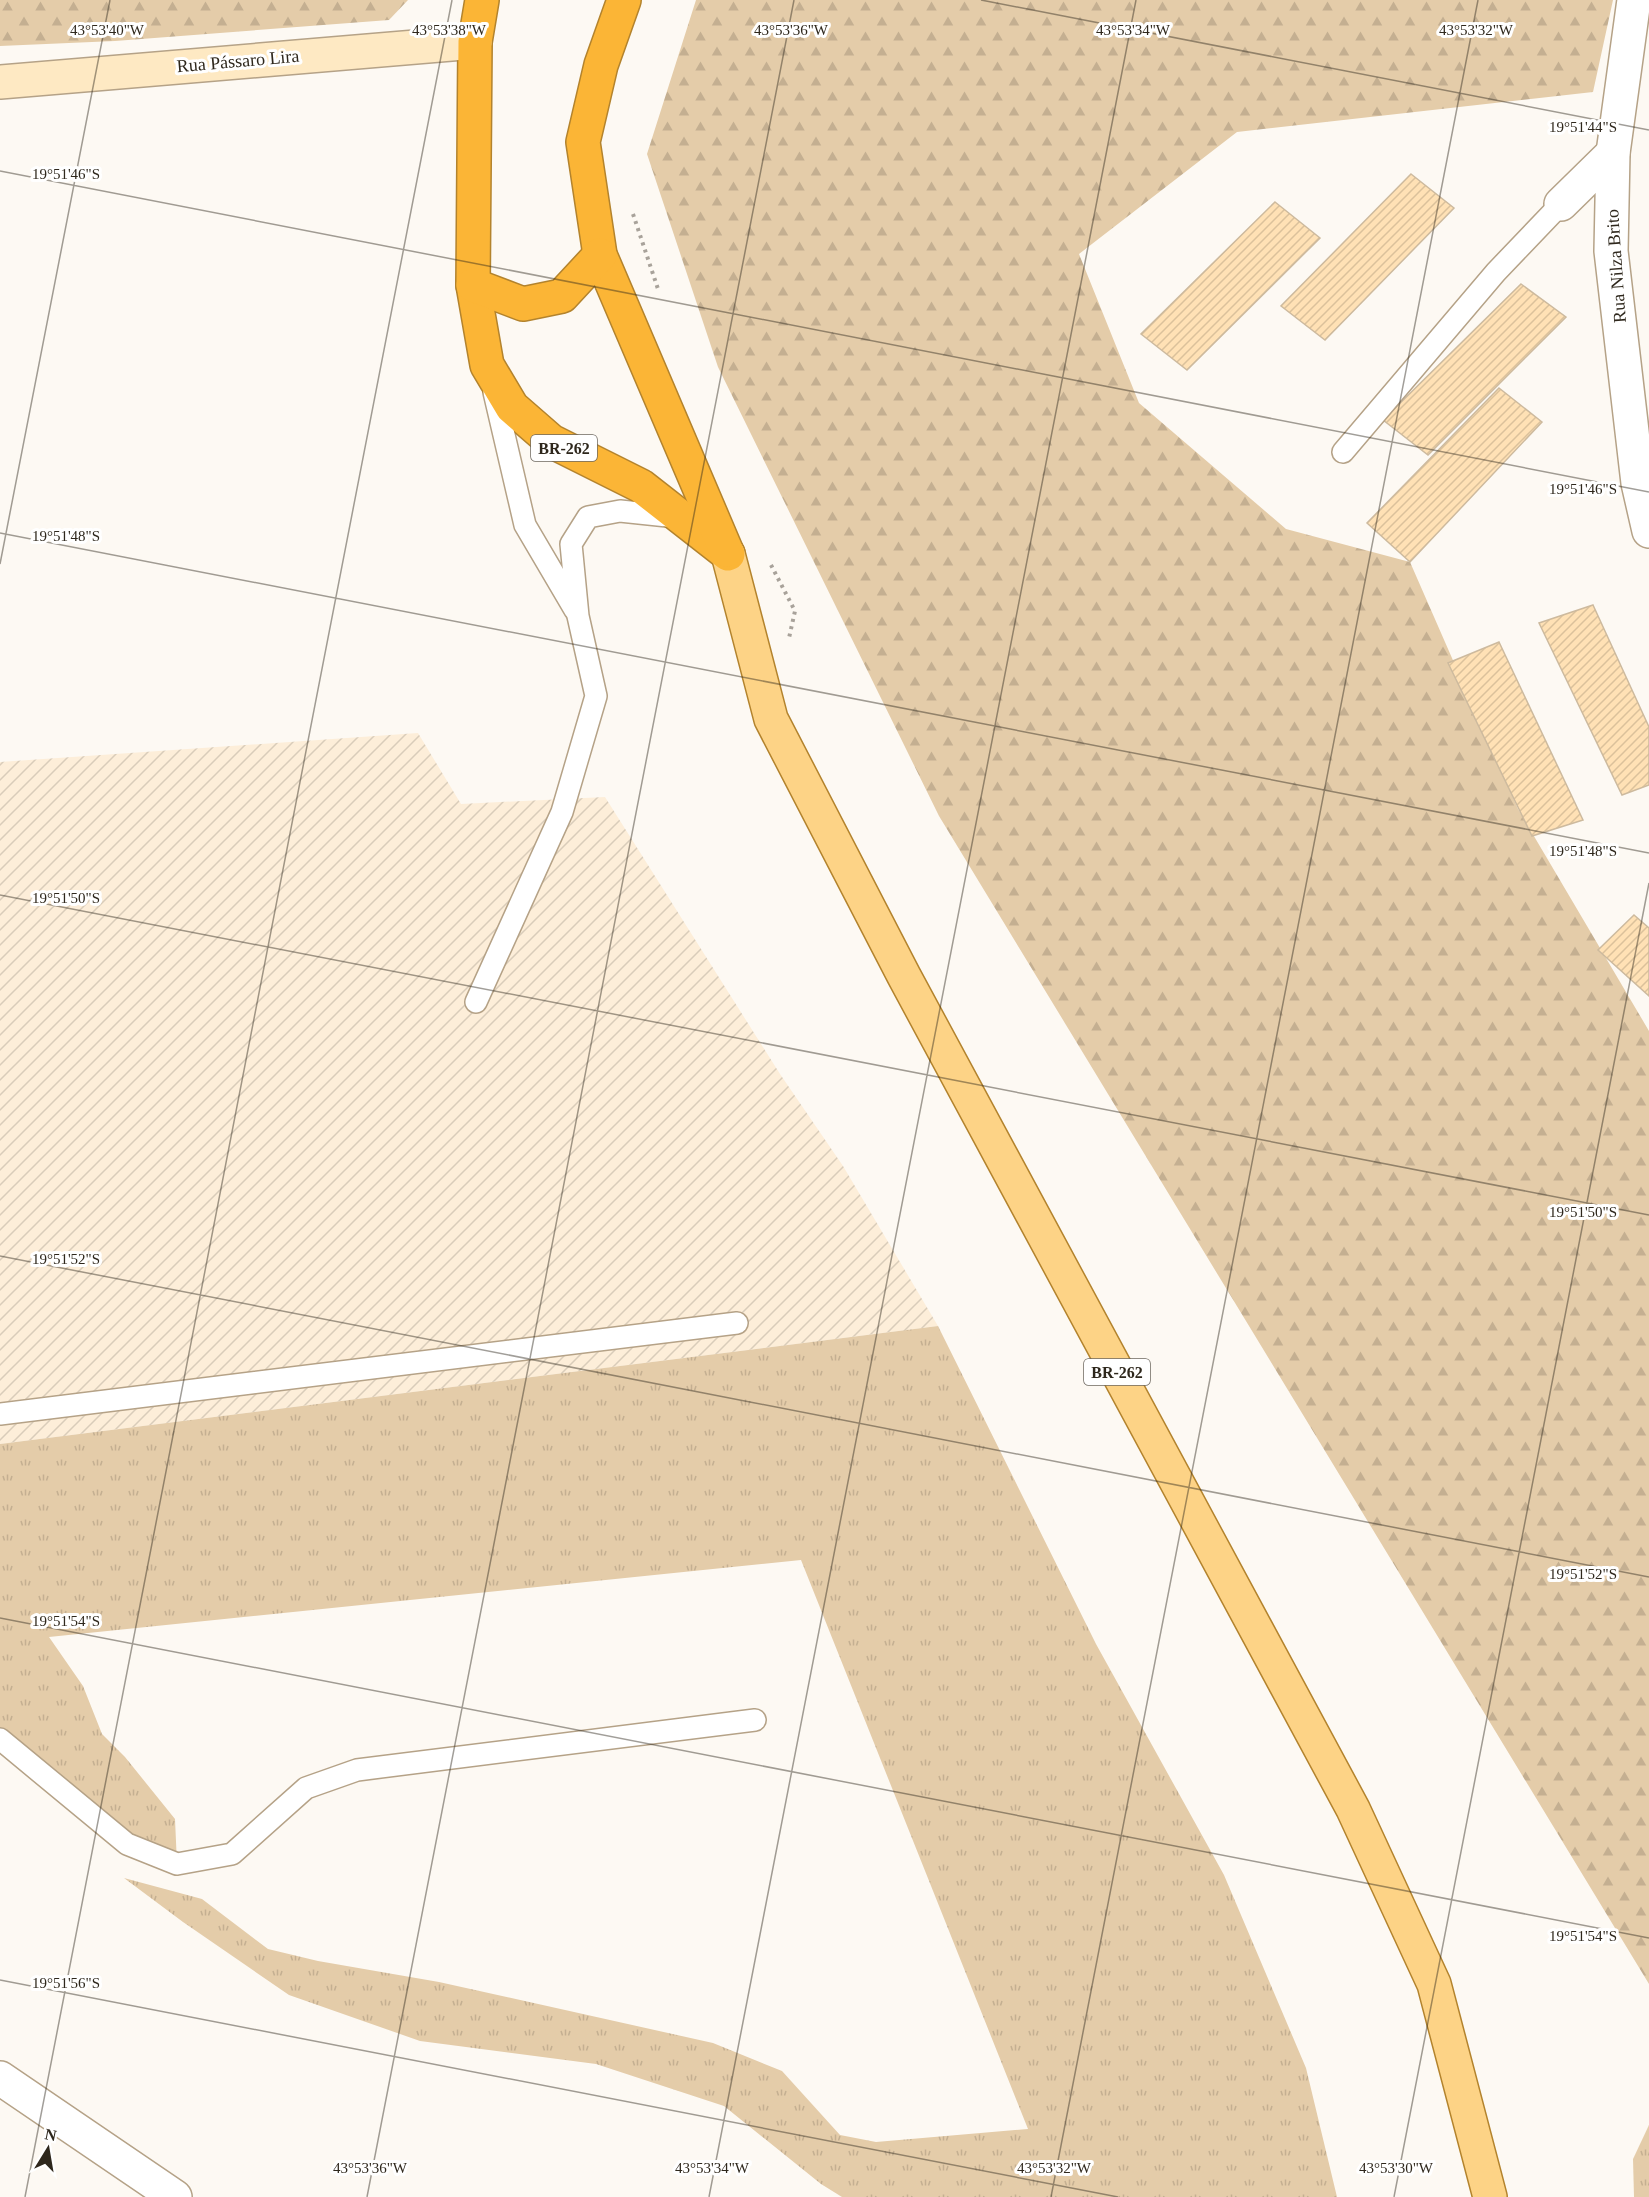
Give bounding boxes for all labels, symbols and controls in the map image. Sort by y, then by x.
text: 43°53'40"W [70,22,145,38]
text: 43°53'38"W [412,22,487,38]
text: 43°53'36"W [754,22,829,38]
text: 43°53'34"W [1096,22,1171,38]
text: 43°53'32"W [1439,22,1514,38]
street label: Rua Pássaro Lira [176,46,300,76]
text: 19°51'44"S [1549,119,1617,135]
text: 19°51'46"S [32,166,100,182]
street label: Rua Nilza Brito [1602,208,1630,324]
road number: BR-262 [531,435,597,461]
text: 19°51'46"S [1549,481,1617,497]
text: 19°51'48"S [32,528,100,544]
text: 19°51'48"S [1549,843,1617,859]
text: 19°51'50"S [32,890,100,906]
text: 19°51'50"S [1549,1204,1617,1220]
text: 19°51'52"S [32,1251,100,1267]
road number: BR-262 [1084,1359,1150,1385]
text: 19°51'52"S [1549,1566,1617,1582]
text: 19°51'54"S [32,1613,100,1629]
text: 19°51'54"S [1549,1928,1617,1944]
text: 19°51'56"S [32,1975,100,1991]
north arrow [18,2119,78,2179]
text: N [43,2125,58,2144]
text: 43°53'36"W [333,2160,408,2176]
text: 43°53'34"W [675,2160,750,2176]
text: 43°53'32"W [1017,2160,1092,2176]
text: 43°53'30"W [1359,2160,1434,2176]

